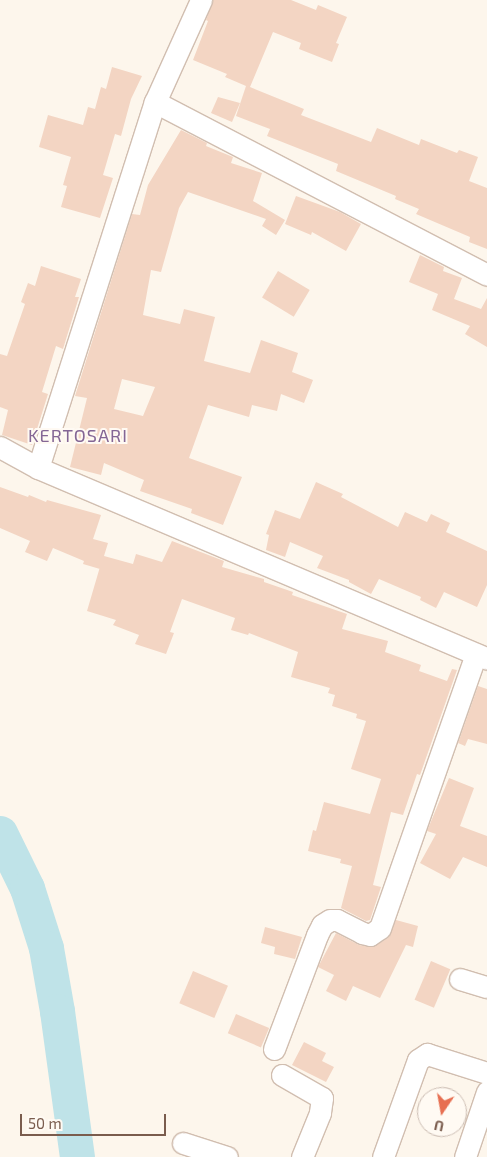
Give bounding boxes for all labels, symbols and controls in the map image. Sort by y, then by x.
district label: KERTOSARI [27,424,129,446]
north arrow [417,1087,467,1137]
scale bar [22,1104,169,1136]
text: 50 m [28,1114,62,1132]
text: U [433,1117,445,1135]

